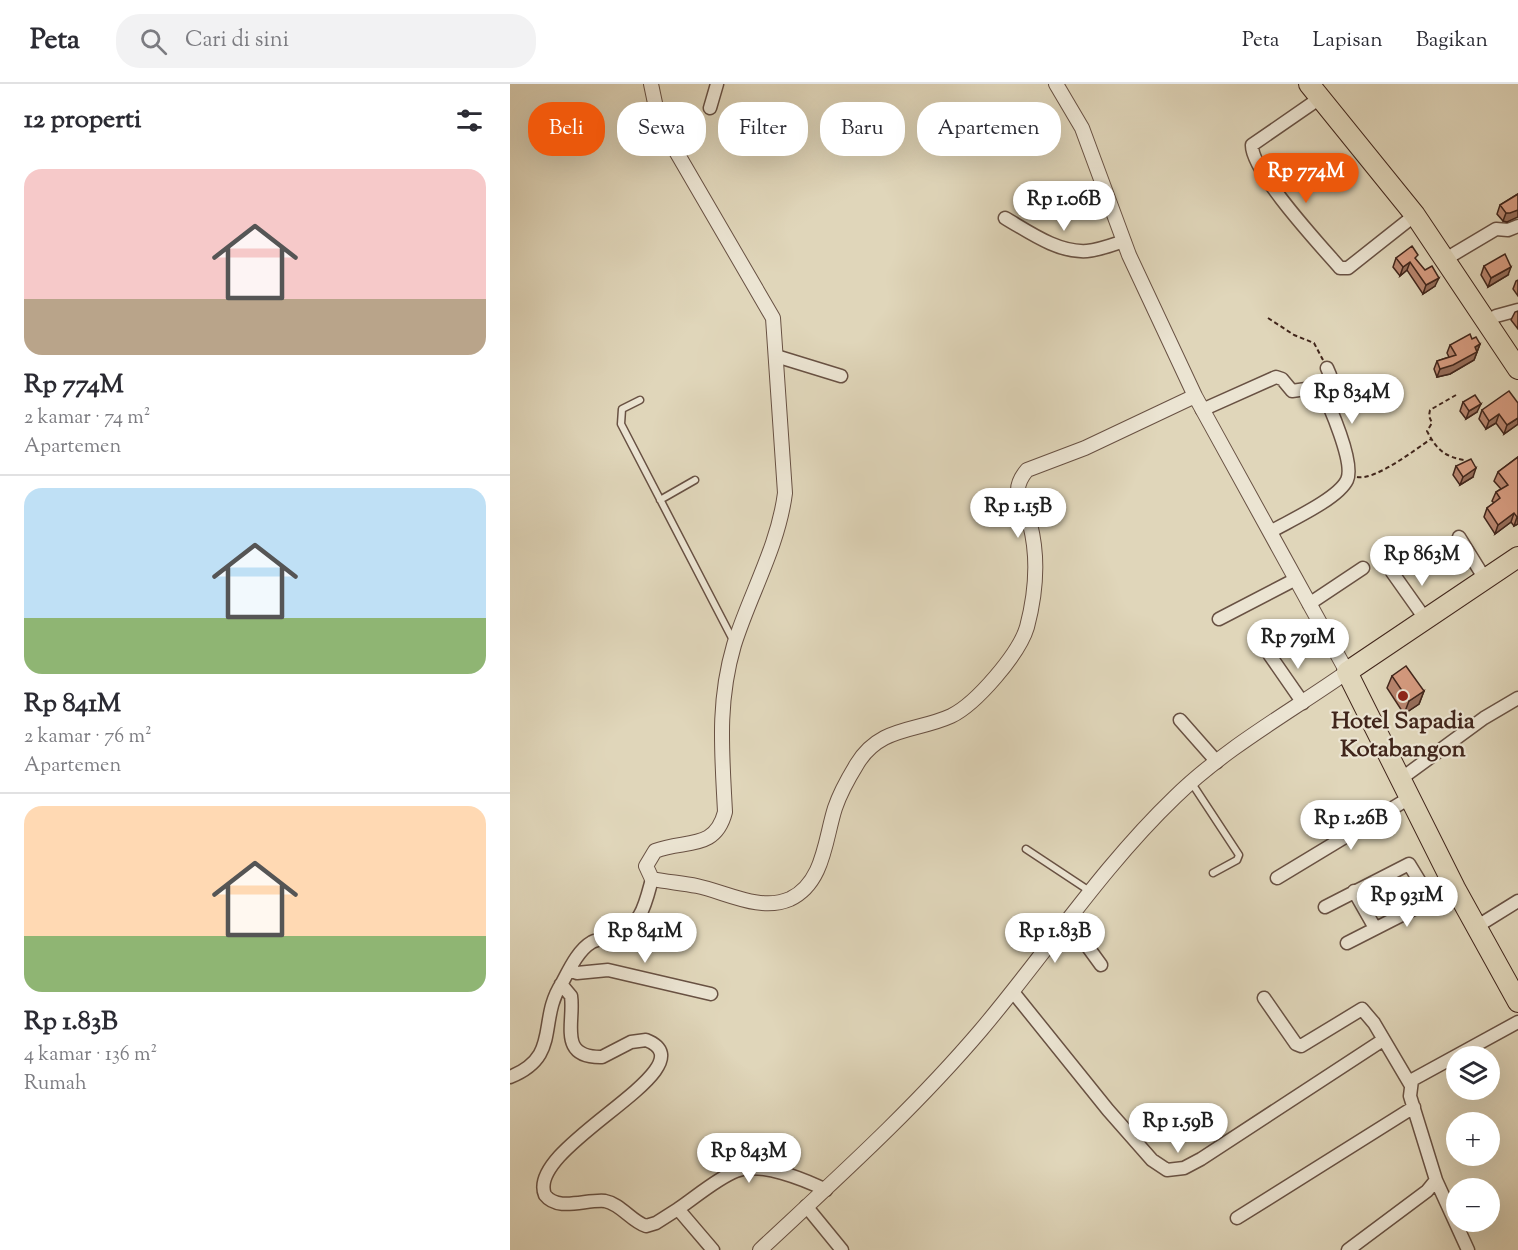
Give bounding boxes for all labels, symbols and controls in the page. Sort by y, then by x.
search box [116,14,536,68]
text: Peta [30,21,80,61]
icon: search [137,25,170,58]
text: Cari di sini [185,25,289,57]
text: Peta [1242,26,1280,56]
text: Lapisan [1313,26,1383,56]
text: Bagikan [1416,26,1488,56]
text: 12 properti [24,102,141,139]
chip: Beli [528,102,605,156]
chip: Sewa [617,102,706,156]
chip: Filter [718,102,808,156]
chip: Baru [820,102,905,156]
chip: Apartemen [917,102,1061,156]
icon: filters [453,104,486,137]
pin: Rp 774M [1251,153,1361,204]
text: Rp 774M [1268,158,1344,187]
pin: Rp 1.06B [1002,181,1126,232]
text: Rp 1.06B [1027,186,1101,215]
icon: home [201,208,309,316]
text: Rp 774M [24,367,124,404]
pin: Rp 834M [1297,374,1407,425]
text: Rp 834M [1314,379,1390,408]
text: 2 kamar · 74 m² [24,404,151,433]
text: Apartemen [24,433,121,462]
pin: Rp 1.15B [956,488,1080,539]
text: Rp 1.15B [984,493,1052,522]
icon: home [201,527,309,635]
pin: Rp 863M [1367,536,1477,587]
text: Rp 863M [1384,541,1460,570]
pin: Rp 791M [1243,619,1353,670]
text: Rp 791M [1261,624,1335,653]
text: Rp 841M [24,686,121,723]
marker: Hotel Sapadia Kotabangon [1396,689,1410,703]
place label: Hotel Sapadia Kotabangon [1331,705,1476,767]
text: 2 kamar · 76 m² [24,723,152,752]
text: Apartemen [24,752,121,781]
pin: Rp 1.26B [1289,800,1413,851]
text: Rp 1.26B [1314,805,1388,834]
icon: home [201,845,309,953]
pin: Rp 931M [1352,877,1462,928]
text: Rp 931M [1371,882,1443,911]
pin: Rp 841M [590,913,700,964]
pin: Rp 1.83B [993,913,1117,964]
text: Rp 841M [608,918,682,947]
text: Rp 1.83B [1019,918,1091,947]
text: Rp 1.83B [24,1004,118,1041]
text: 4 kamar · 136 m² [24,1041,157,1070]
map controls [1446,1046,1500,1232]
button: layers [1446,1046,1500,1100]
text: Rumah [24,1070,87,1099]
pin: Rp 1.59B [1116,1103,1240,1154]
text: Rp 1.59B [1143,1108,1213,1137]
button: + [1446,1112,1500,1166]
pin: Rp 843M [694,1133,804,1184]
text: Rp 843M [711,1138,787,1167]
button: − [1446,1178,1500,1232]

